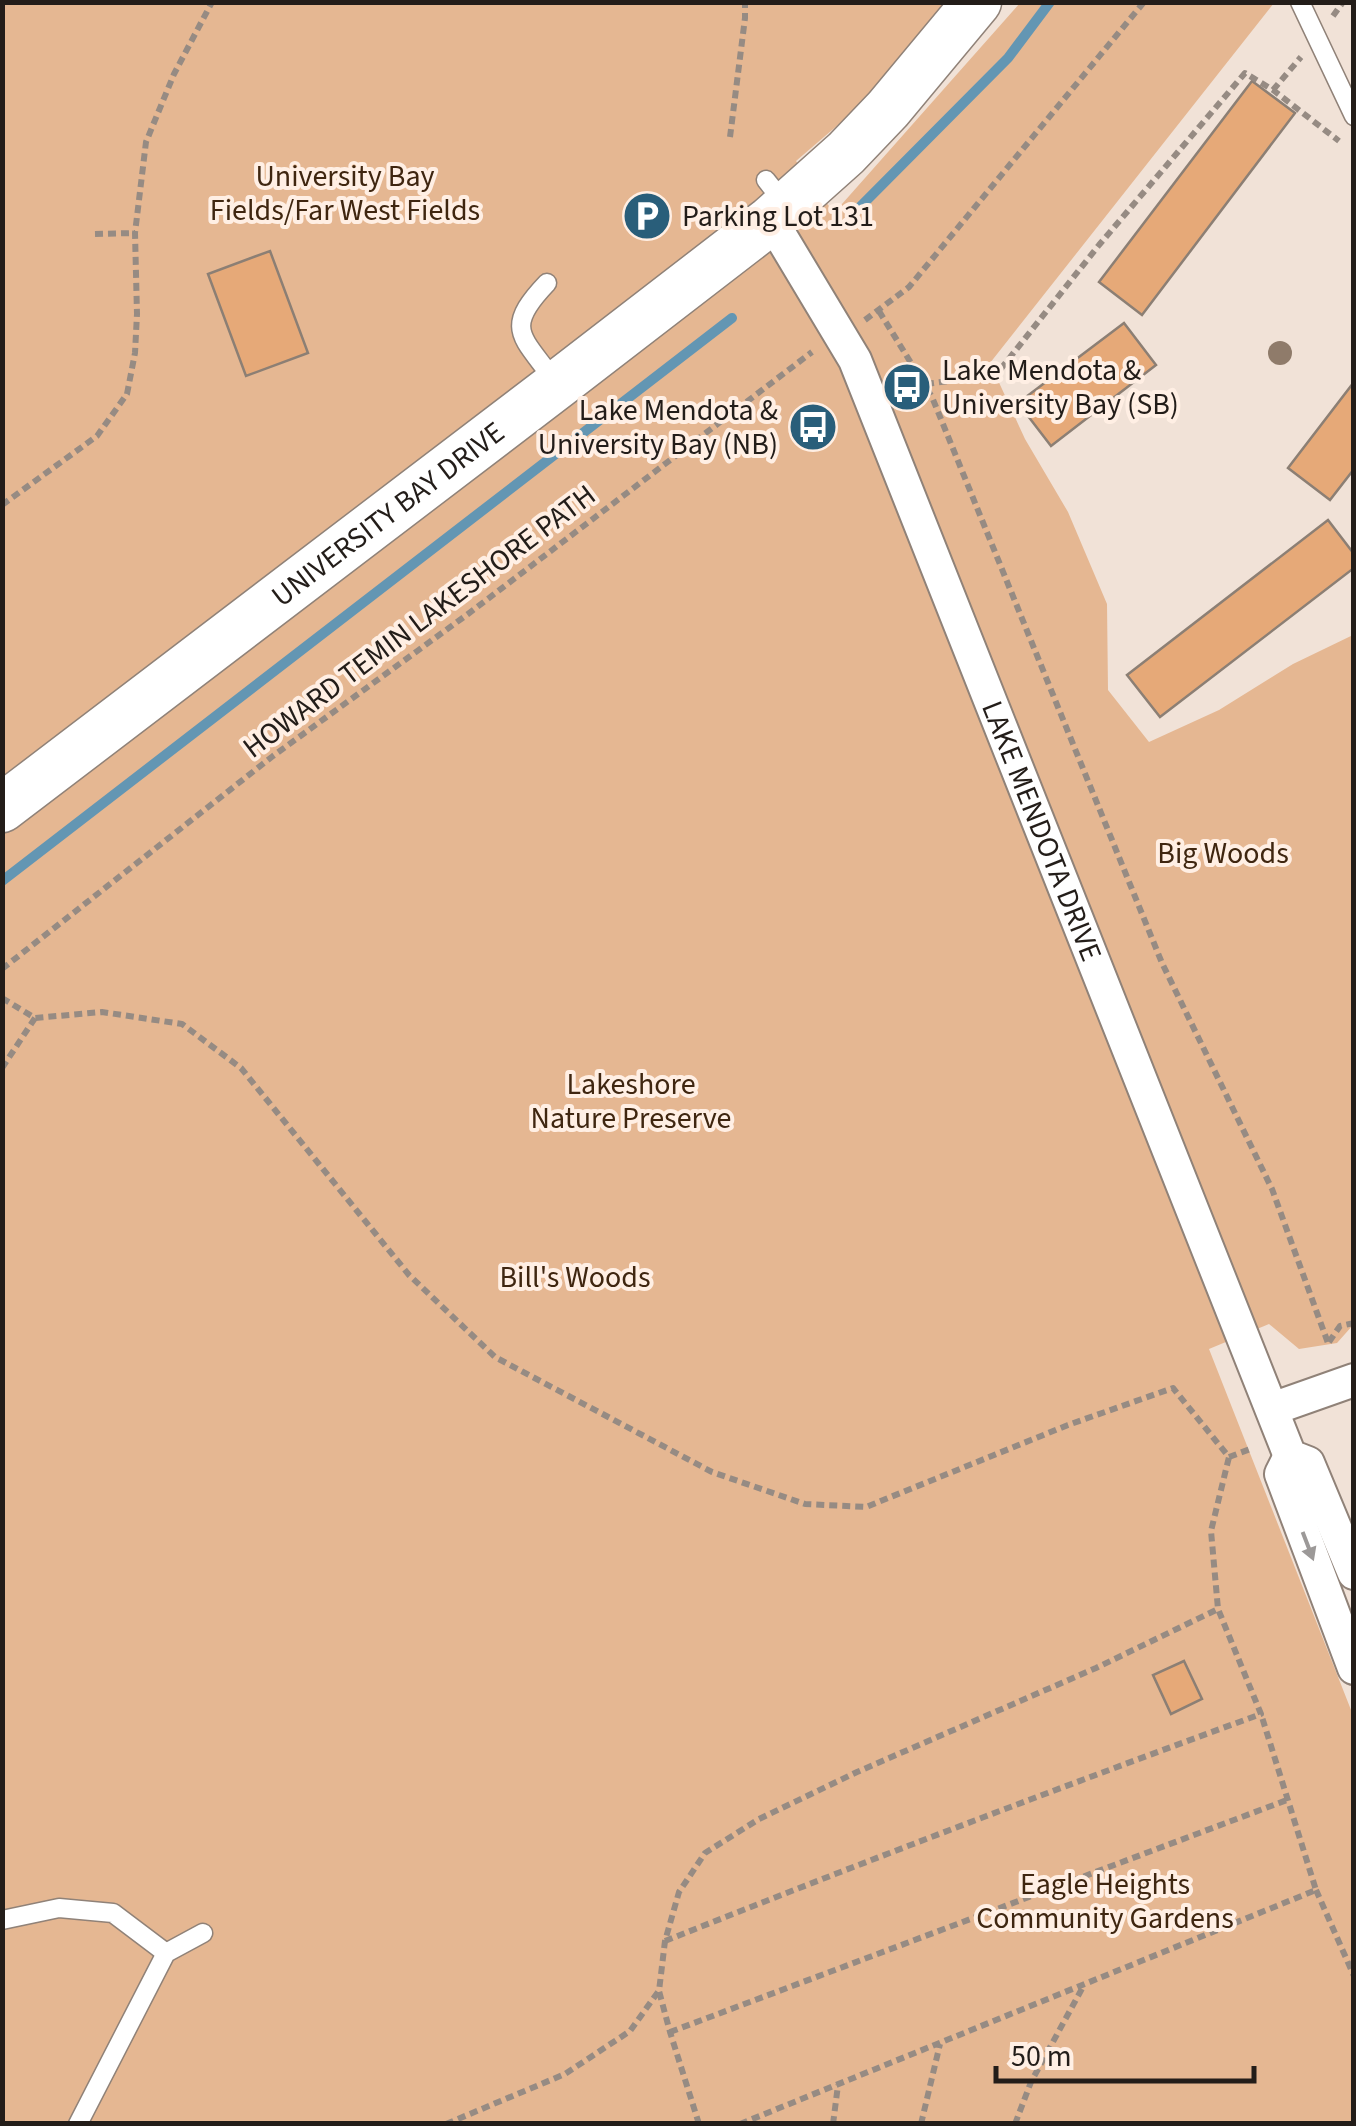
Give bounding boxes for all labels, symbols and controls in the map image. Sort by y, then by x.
park label: University Bay Fields/Far West Fields [210,155,480,232]
parking icon: Parking Lot 131 [621,190,673,242]
place label: Parking Lot 131 [682,195,874,238]
place label: Lake Mendota & University Bay (SB) [942,349,1179,426]
bus stop icon: Lake Mendota & University Bay (SB) [881,361,933,413]
place label: Lake Mendota & University Bay (NB) [538,389,778,466]
bus stop icon: Lake Mendota & University Bay (NB) [787,401,839,453]
street label: UNIVERSITY BAY DRIVE [262,412,514,617]
street label: HOWARD TEMIN LAKESHORE PATH [234,474,605,769]
street label: LAKE MENDOTA DRIVE [970,695,1113,968]
park label: Big Woods [1157,832,1289,875]
park label: Lakeshore Nature Preserve [531,1063,731,1140]
park label: Bill's Woods [499,1256,651,1299]
one-way arrow [1301,1531,1316,1561]
park label: Eagle Heights Community Gardens [976,1863,1234,1940]
scale bar [996,2021,1254,2083]
text: 50 m [1011,2035,1072,2078]

